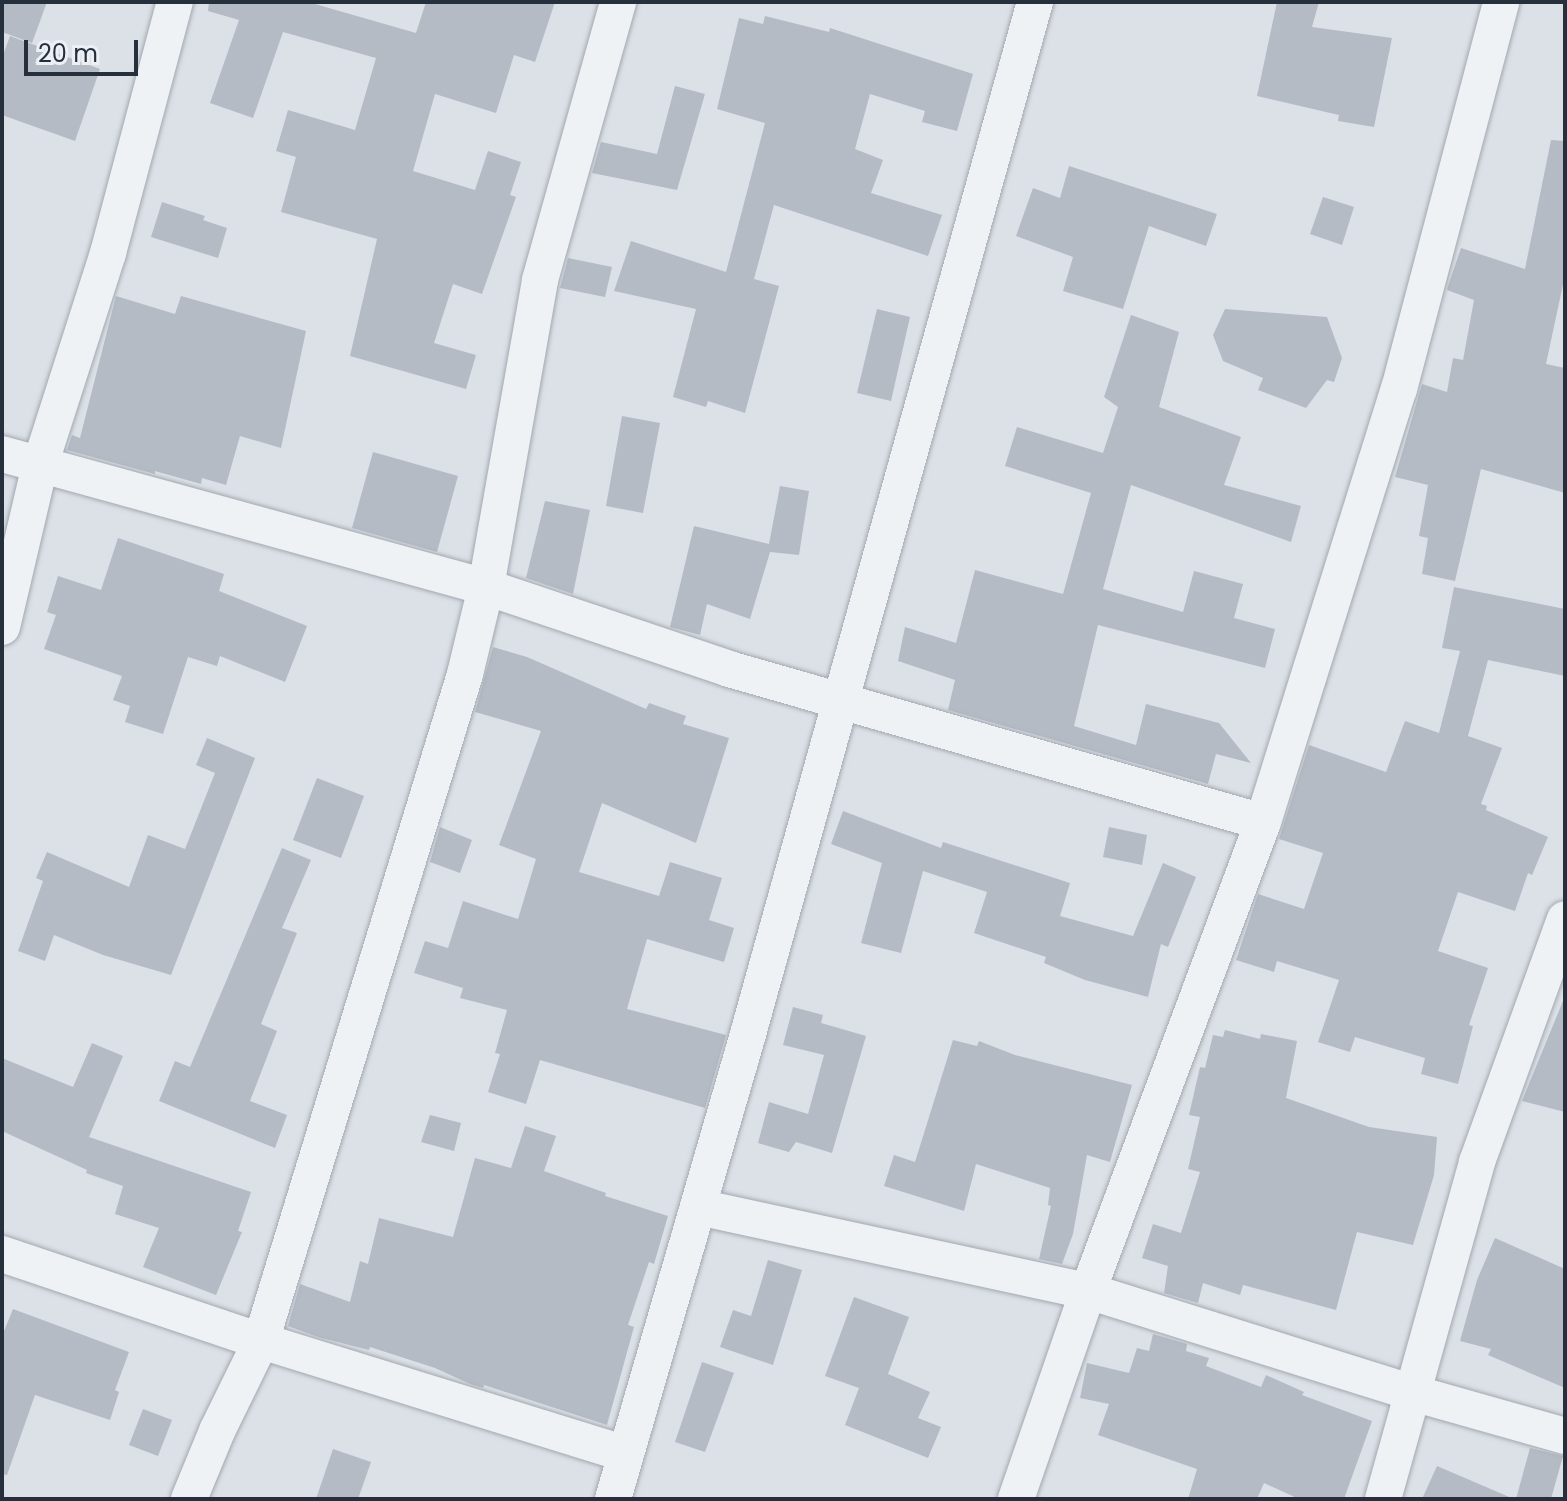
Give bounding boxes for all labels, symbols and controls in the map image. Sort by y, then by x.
scale bar [28,24,142,74]
text: 20 m [38,37,98,70]

